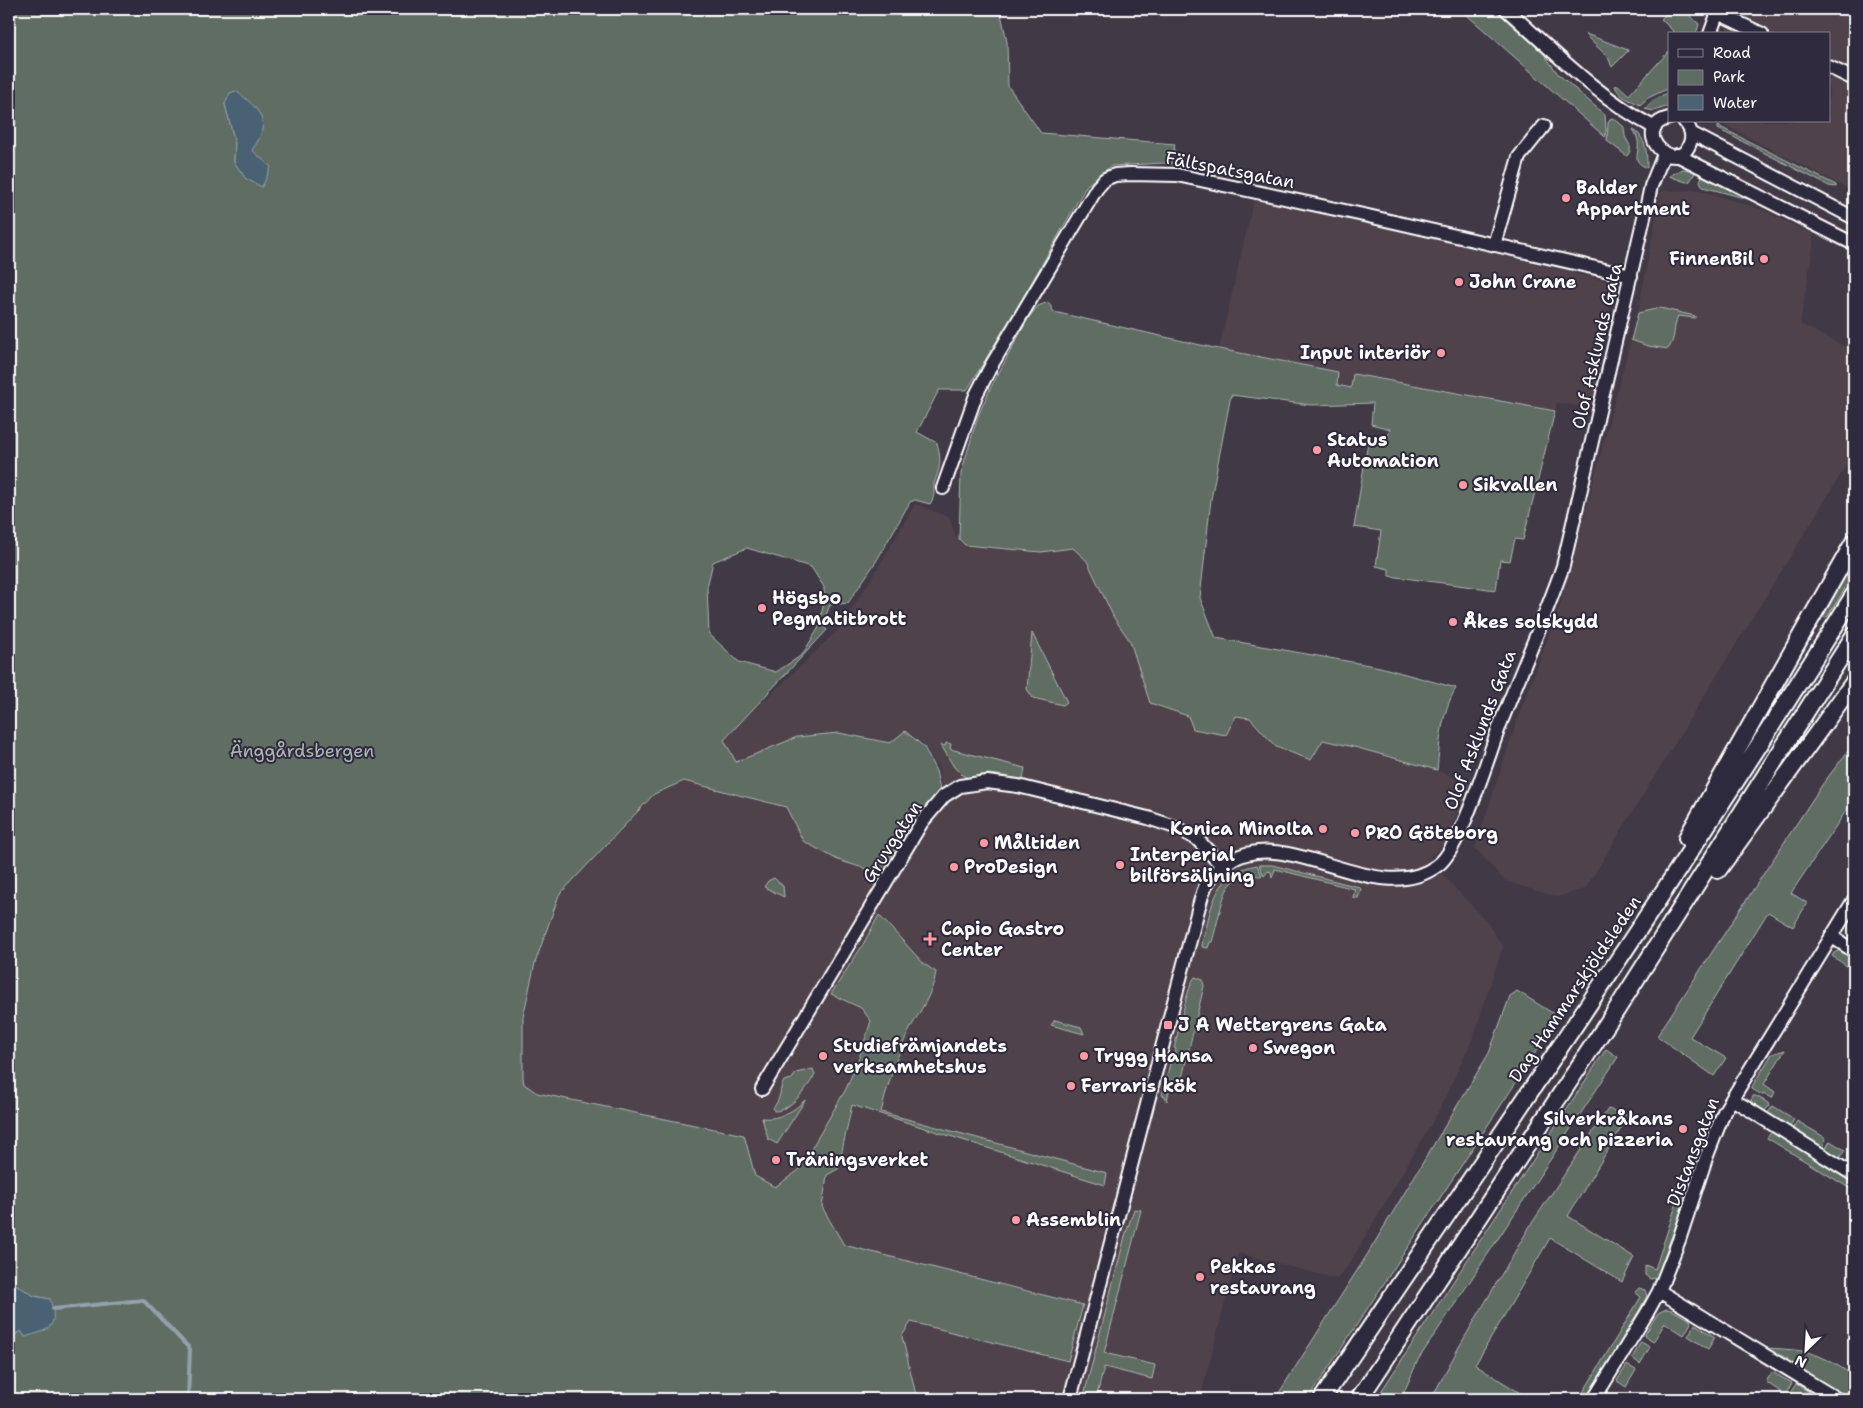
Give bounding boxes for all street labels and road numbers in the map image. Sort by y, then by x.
street label: Fältspatsgatan [1163,146,1297,194]
street label: Olof Asklunds Gata [1566,261,1628,431]
street label: Olof Asklunds Gata [1438,647,1522,813]
street label: Gruvgatan [857,796,927,888]
street label: Dag Hammarskjöldsleden [1503,891,1647,1087]
street label: Distansgatan [1661,1094,1725,1210]

